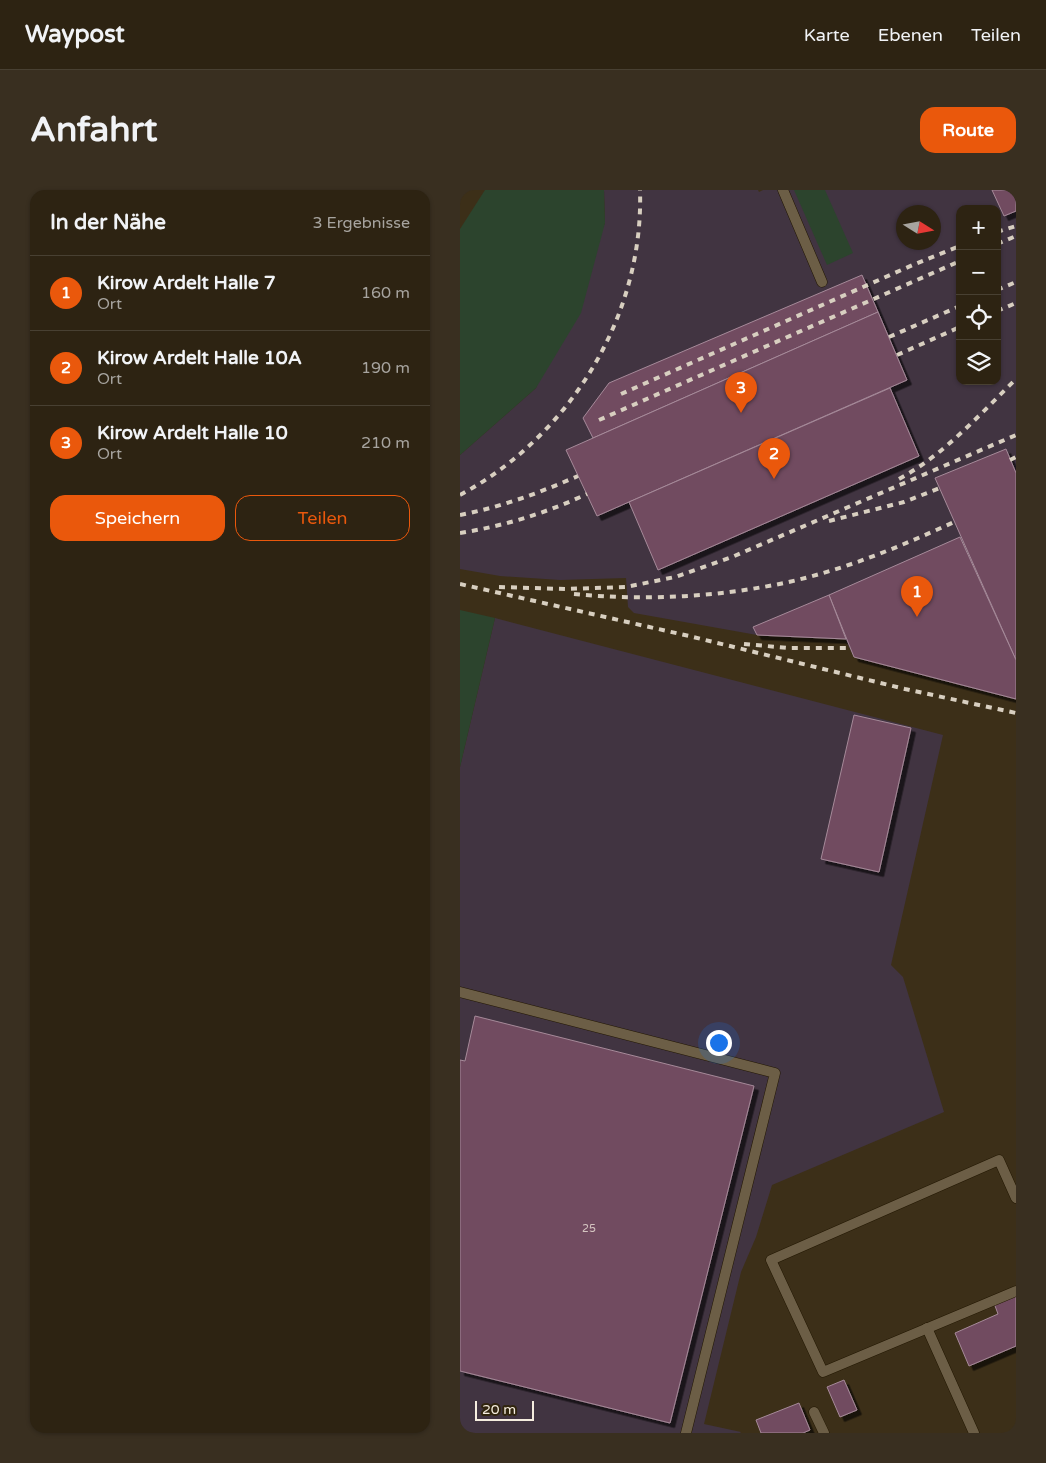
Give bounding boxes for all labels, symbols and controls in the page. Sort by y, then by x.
text: Waypost [25,20,125,49]
text: Karte [804,24,850,46]
text: Ebenen [878,24,943,46]
text: Teilen [971,24,1021,46]
button: Route [920,107,1016,153]
text: Anfahrt [30,109,157,151]
north arrow [896,205,941,250]
map controls [956,205,1001,385]
button: + [956,205,1001,250]
text: In der Nähe [50,210,166,235]
text: 3 Ergebnisse [312,213,410,233]
button: − [956,250,1001,295]
text: Kirow Ardelt Halle 7 [97,272,276,294]
text: 1 [61,283,71,303]
text: 160 m [361,283,410,303]
text: Ort [97,294,122,314]
button: locate [956,295,1001,340]
button: layers [956,340,1001,385]
text: Kirow Ardelt Halle 10A [97,347,302,369]
text: 2 [61,358,71,378]
text: 190 m [361,358,410,378]
text: Ort [97,369,122,389]
pin: 3 [725,372,757,413]
text: Kirow Ardelt Halle 10 [97,422,288,444]
text: 3 [61,433,71,453]
text: 210 m [361,433,410,453]
pin: 2 [758,438,790,479]
text: Ort [97,444,122,464]
button: Speichern [50,495,225,541]
button: Teilen [235,495,410,541]
pin: 1 [901,576,933,617]
your location [706,1030,732,1056]
house number: 25 [582,1222,596,1235]
scale bar [475,1398,534,1421]
text: 20 m [482,1401,516,1418]

